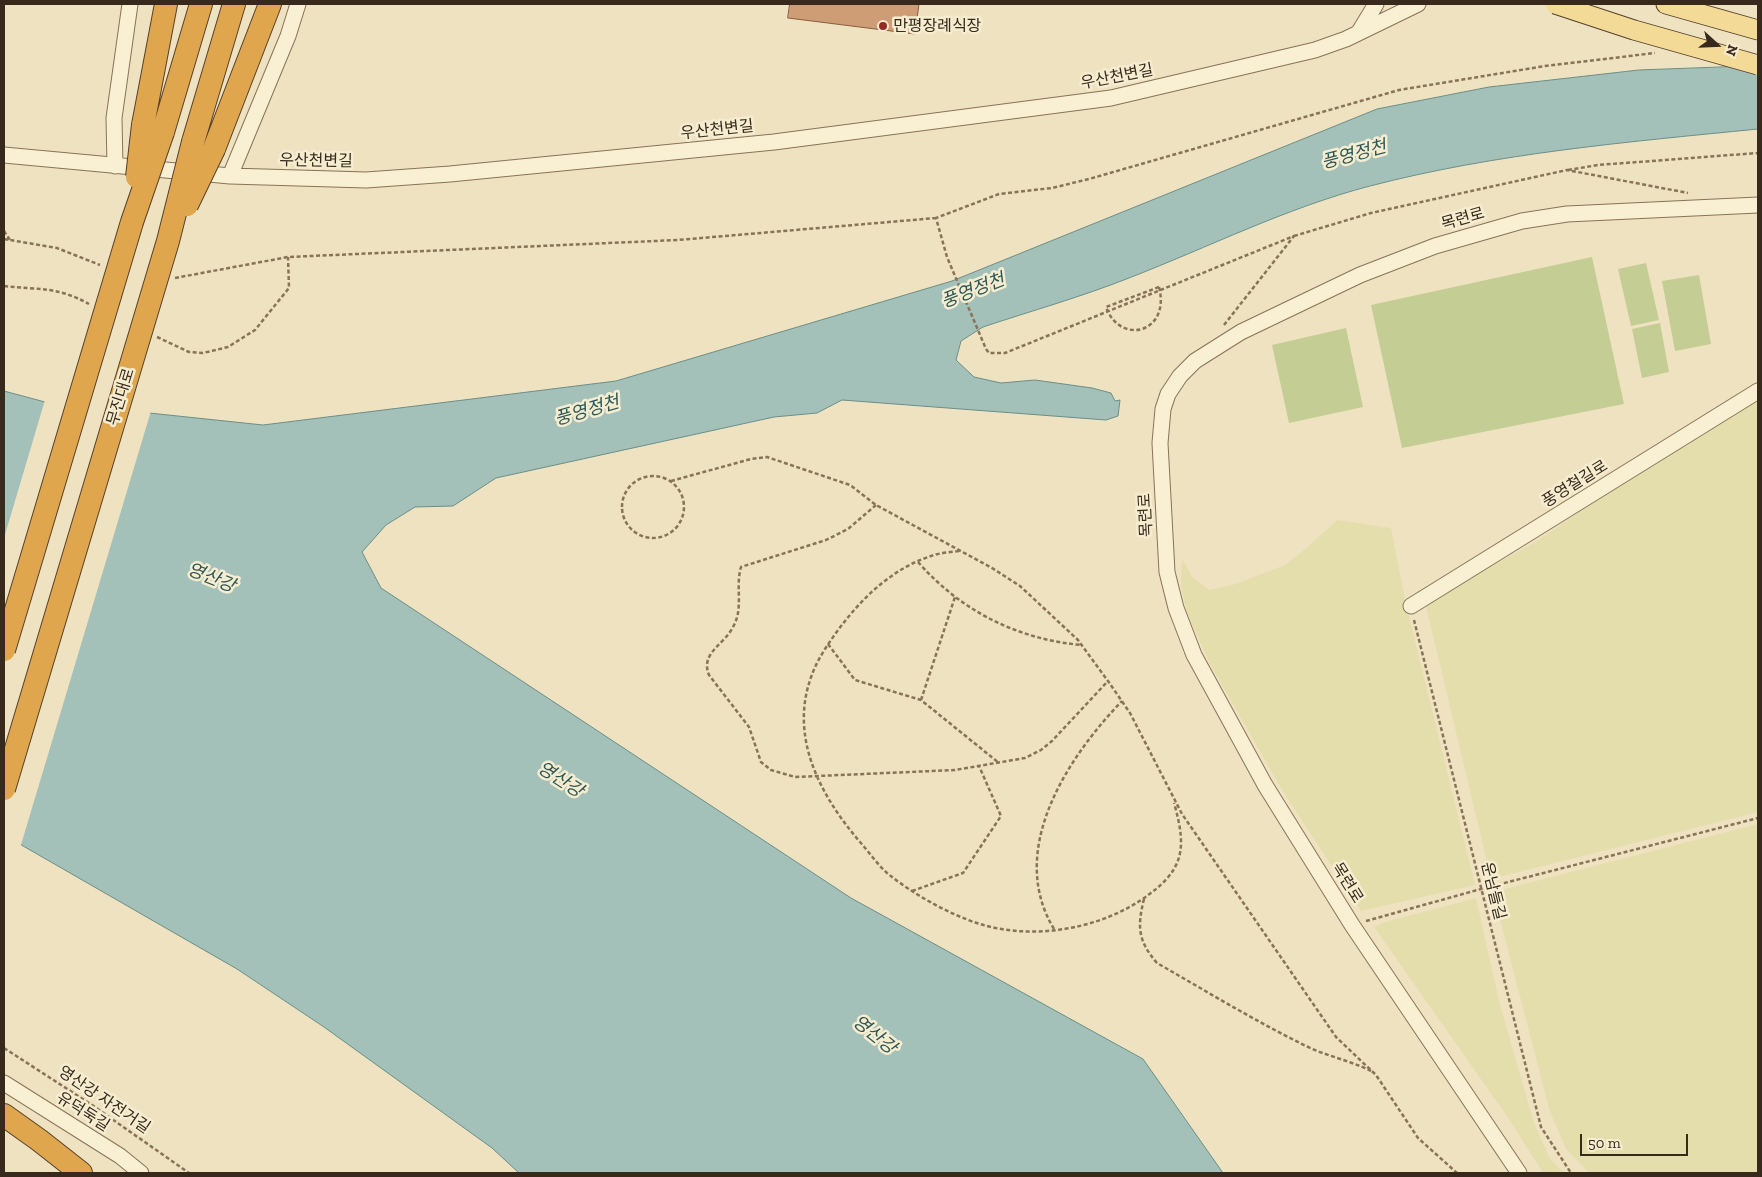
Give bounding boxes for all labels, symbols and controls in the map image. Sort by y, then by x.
place label: 만평장례식장 [893,16,981,36]
marker: 만평장례식장 [877,20,889,32]
north arrow [1692,20,1742,70]
text: N [1722,42,1741,58]
street label: 우산천변길 [1079,61,1155,93]
street label: 우산천변길 [679,117,755,143]
water label: 풍영정천 [1319,136,1389,174]
street label: 우산천변길 [279,151,353,171]
street label: 목련로 [1439,204,1487,234]
water label: 풍영정천 [938,269,1008,313]
street label: 무진대로 [103,366,139,428]
water label: 풍영정천 [552,391,622,431]
street label: 풍영철길로 [1539,456,1611,512]
street label: 목련로 [1135,492,1157,538]
water label: 영산강 [184,559,238,597]
water label: 영산강 [533,757,587,803]
street label: 목련로 [1327,859,1367,907]
street label: 운남들길 [1477,860,1509,922]
water label: 영산강 [848,1011,900,1059]
street label: 영산강 자전거길 [54,1062,154,1138]
street label: 유덕둑길 [53,1088,113,1136]
scale bar [1582,1124,1690,1156]
text: 50 m [1588,1134,1621,1152]

